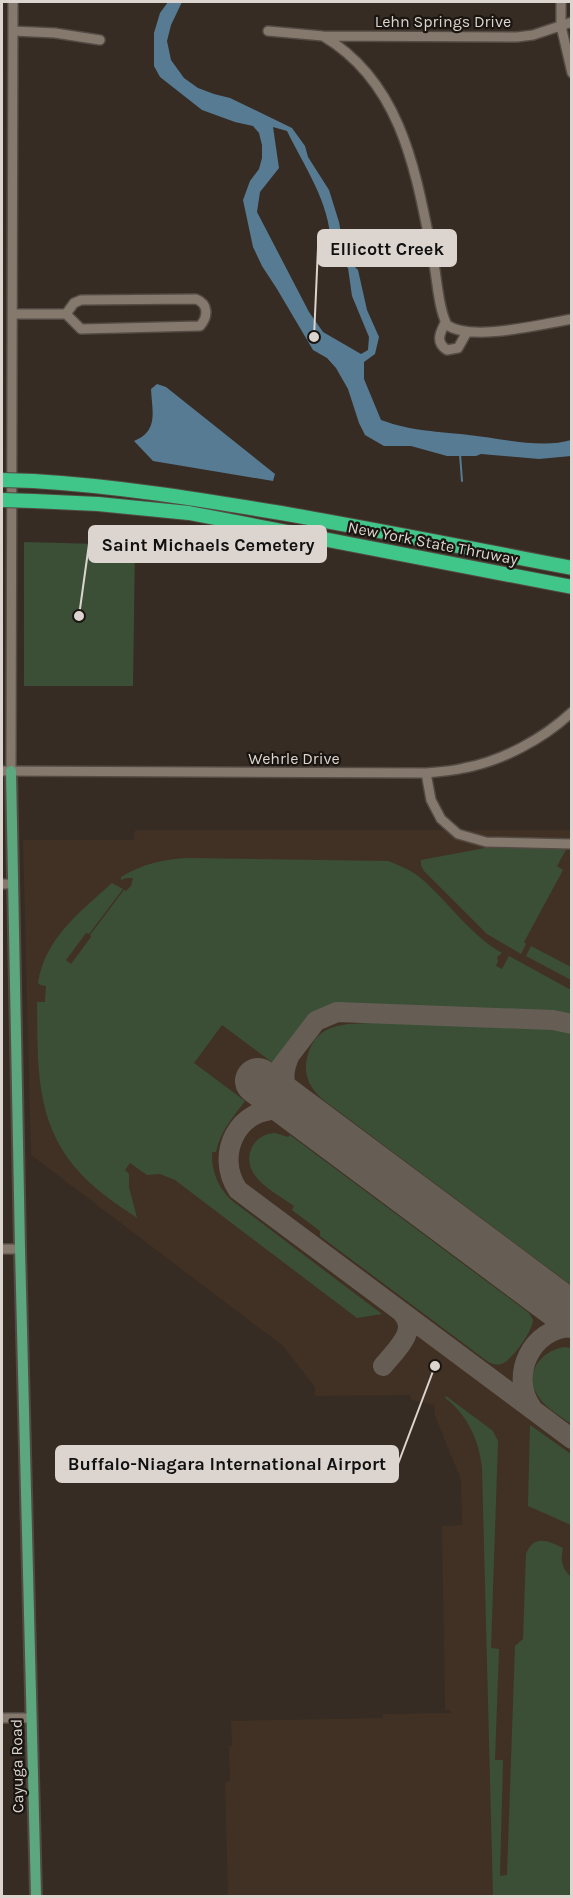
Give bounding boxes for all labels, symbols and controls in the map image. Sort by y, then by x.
street label: Lehn Springs Drive [375,12,511,31]
callout: Ellicott Creek [318,230,456,266]
text: Ellicott Creek [330,238,444,260]
street label: New York State Thruway [346,517,520,569]
callout: Saint Michaels Cemetery [89,526,326,562]
text: Saint Michaels Cemetery [101,534,315,556]
street label: Wehrle Drive [248,749,340,768]
callout: Buffalo-Niagara International Airport [56,1446,398,1482]
text: Buffalo-Niagara International Airport [68,1453,386,1475]
street label: Cayuga Road [7,1719,27,1813]

